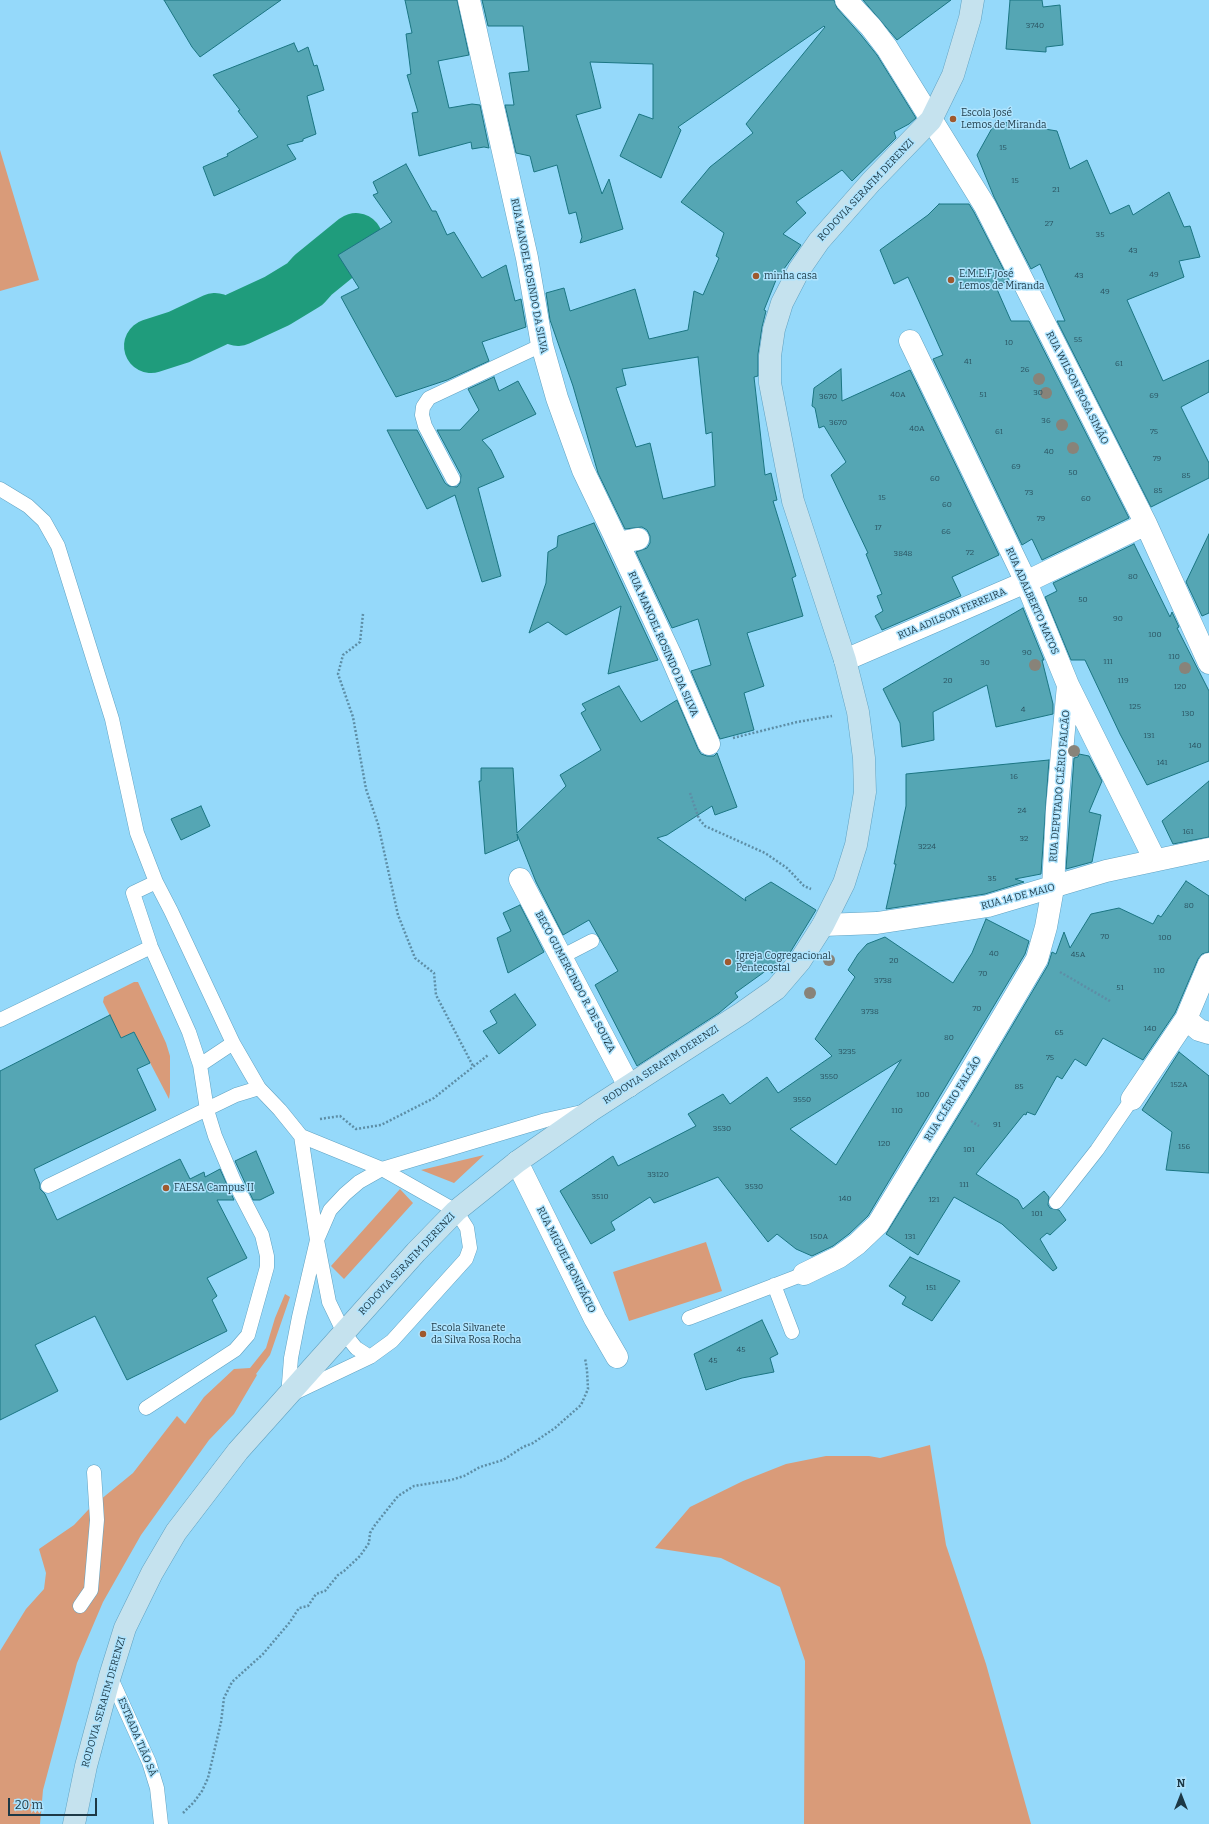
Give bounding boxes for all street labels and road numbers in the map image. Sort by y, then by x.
street label: RODOVIA SERAFIM DERENZI [815,136,917,244]
street label: RUA MANOEL ROSINDO DA SILVA [508,197,550,355]
street label: RUA WILSON ROSA SIMÃO [1043,330,1111,446]
street label: RUA ADALBERTO MATOS [1003,546,1061,656]
street label: RUA MANOEL ROSINDO DA SILVA [625,569,701,719]
street label: RUA ADILSON FERREIRA [896,586,1008,642]
street label: RUA DEPUTADO CLÉRIO FALCÃO [1047,710,1073,862]
street label: RUA 14 DE MAIO [980,881,1056,913]
street label: BECO GUMERCINDO R. DE SOUZA [533,909,617,1055]
street label: RODOVIA SERAFIM DERENZI [601,1023,721,1107]
street label: RUA CLÉRIO FALCÃO [922,1054,984,1144]
street label: RUA MIGUEL BONIFÁCIO [534,1205,598,1315]
street label: RODOVIA SERAFIM DERENZI [356,1210,458,1318]
street label: RODOVIA SERAFIM DERENZI [80,1635,128,1769]
street label: ESTRADA TIÃO SÁ [115,1696,159,1778]

